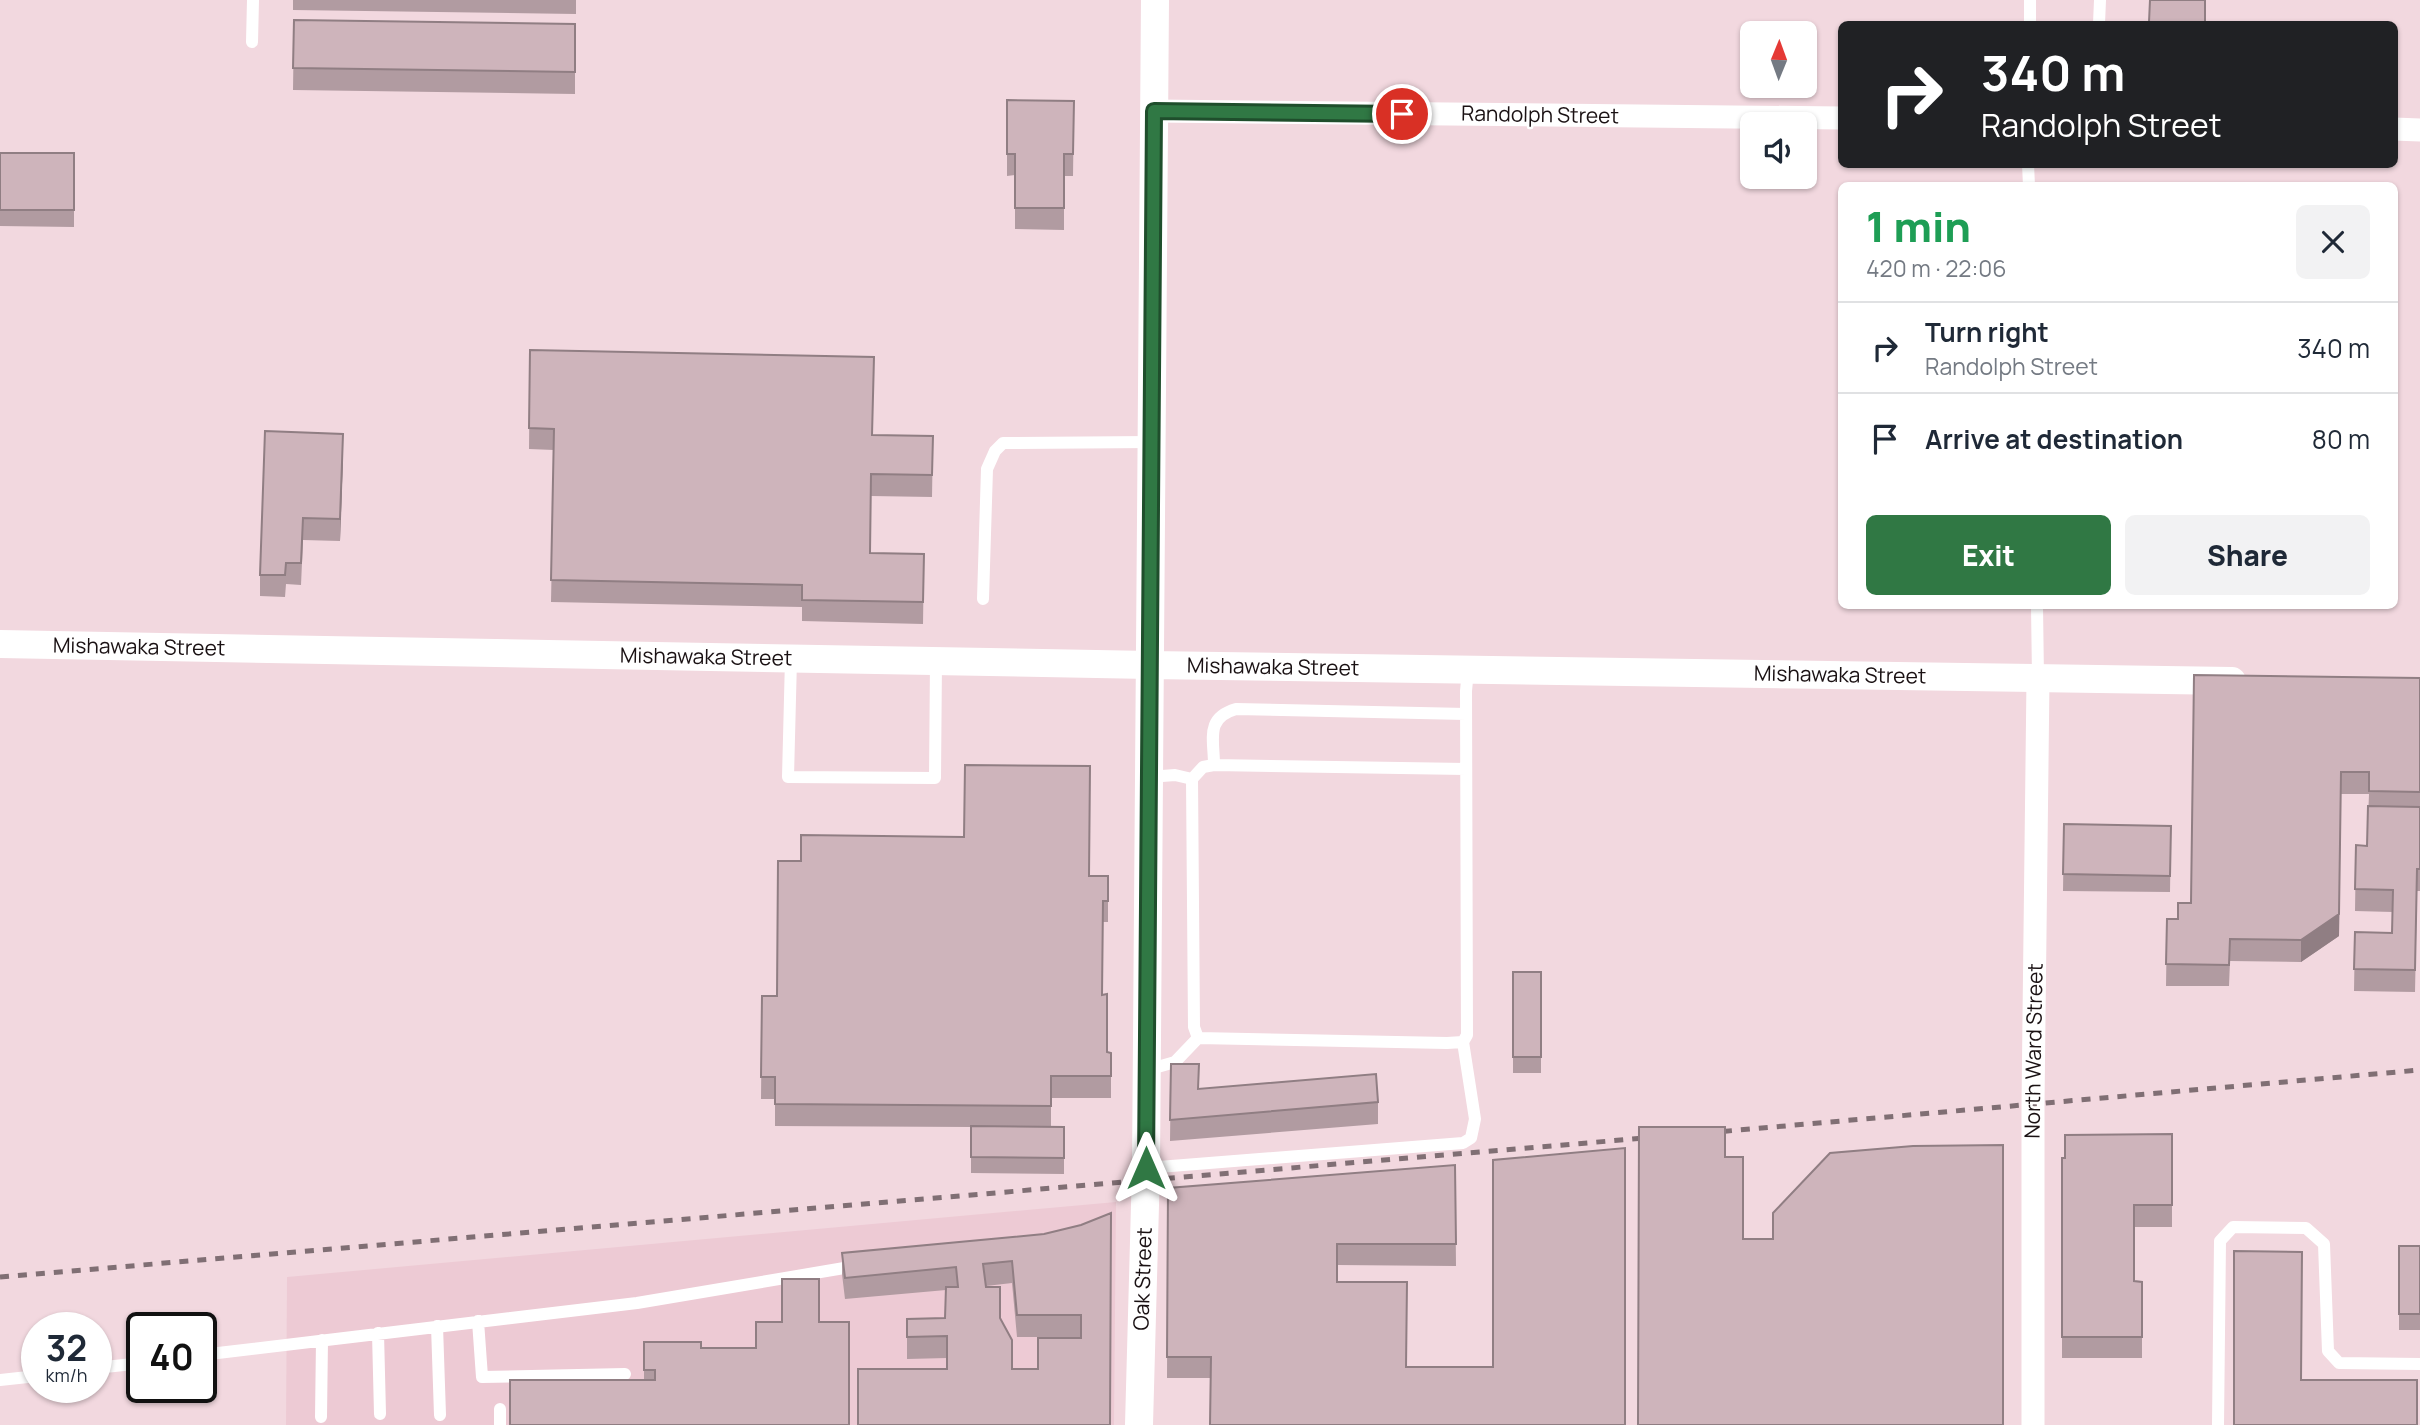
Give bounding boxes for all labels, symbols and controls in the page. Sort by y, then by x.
north arrow [1740,21,1816,98]
map controls [1740,21,1817,189]
text: 340 m [1981,39,2125,106]
icon: right [1866,49,1957,140]
pin [1372,84,1432,144]
icon: arrive [1383,95,1421,133]
street label: Randolph Street [1461,99,1619,129]
text: Randolph Street [1981,103,2222,147]
button: sound [1740,112,1817,189]
text: 1 min [1866,197,1971,255]
button: close [2296,205,2370,279]
text: 420 m · 22:06 [1866,252,2007,284]
text: Turn right [1925,314,2049,350]
icon: right [1866,329,1904,367]
text: 340 m [2297,330,2370,366]
text: Randolph Street [1925,350,2098,382]
icon: arrive [1866,420,1904,458]
text: Arrive at destination [1925,421,2183,457]
text: 80 m [2312,421,2370,457]
button: Exit [1866,515,2111,595]
button: Share [2125,515,2370,595]
street label: Mishawaka Street [53,630,225,662]
street label: Mishawaka Street [620,640,792,672]
street label: Mishawaka Street [1187,650,1359,682]
street label: Mishawaka Street [1754,658,1926,690]
street label: North Ward Street [2017,963,2049,1139]
position arrow [1109,1131,1183,1205]
street label: Oak Street [1126,1227,1158,1331]
speed limit sign: 40 [126,1312,217,1403]
text: 32 [46,1324,87,1372]
text: km/h [46,1363,87,1387]

